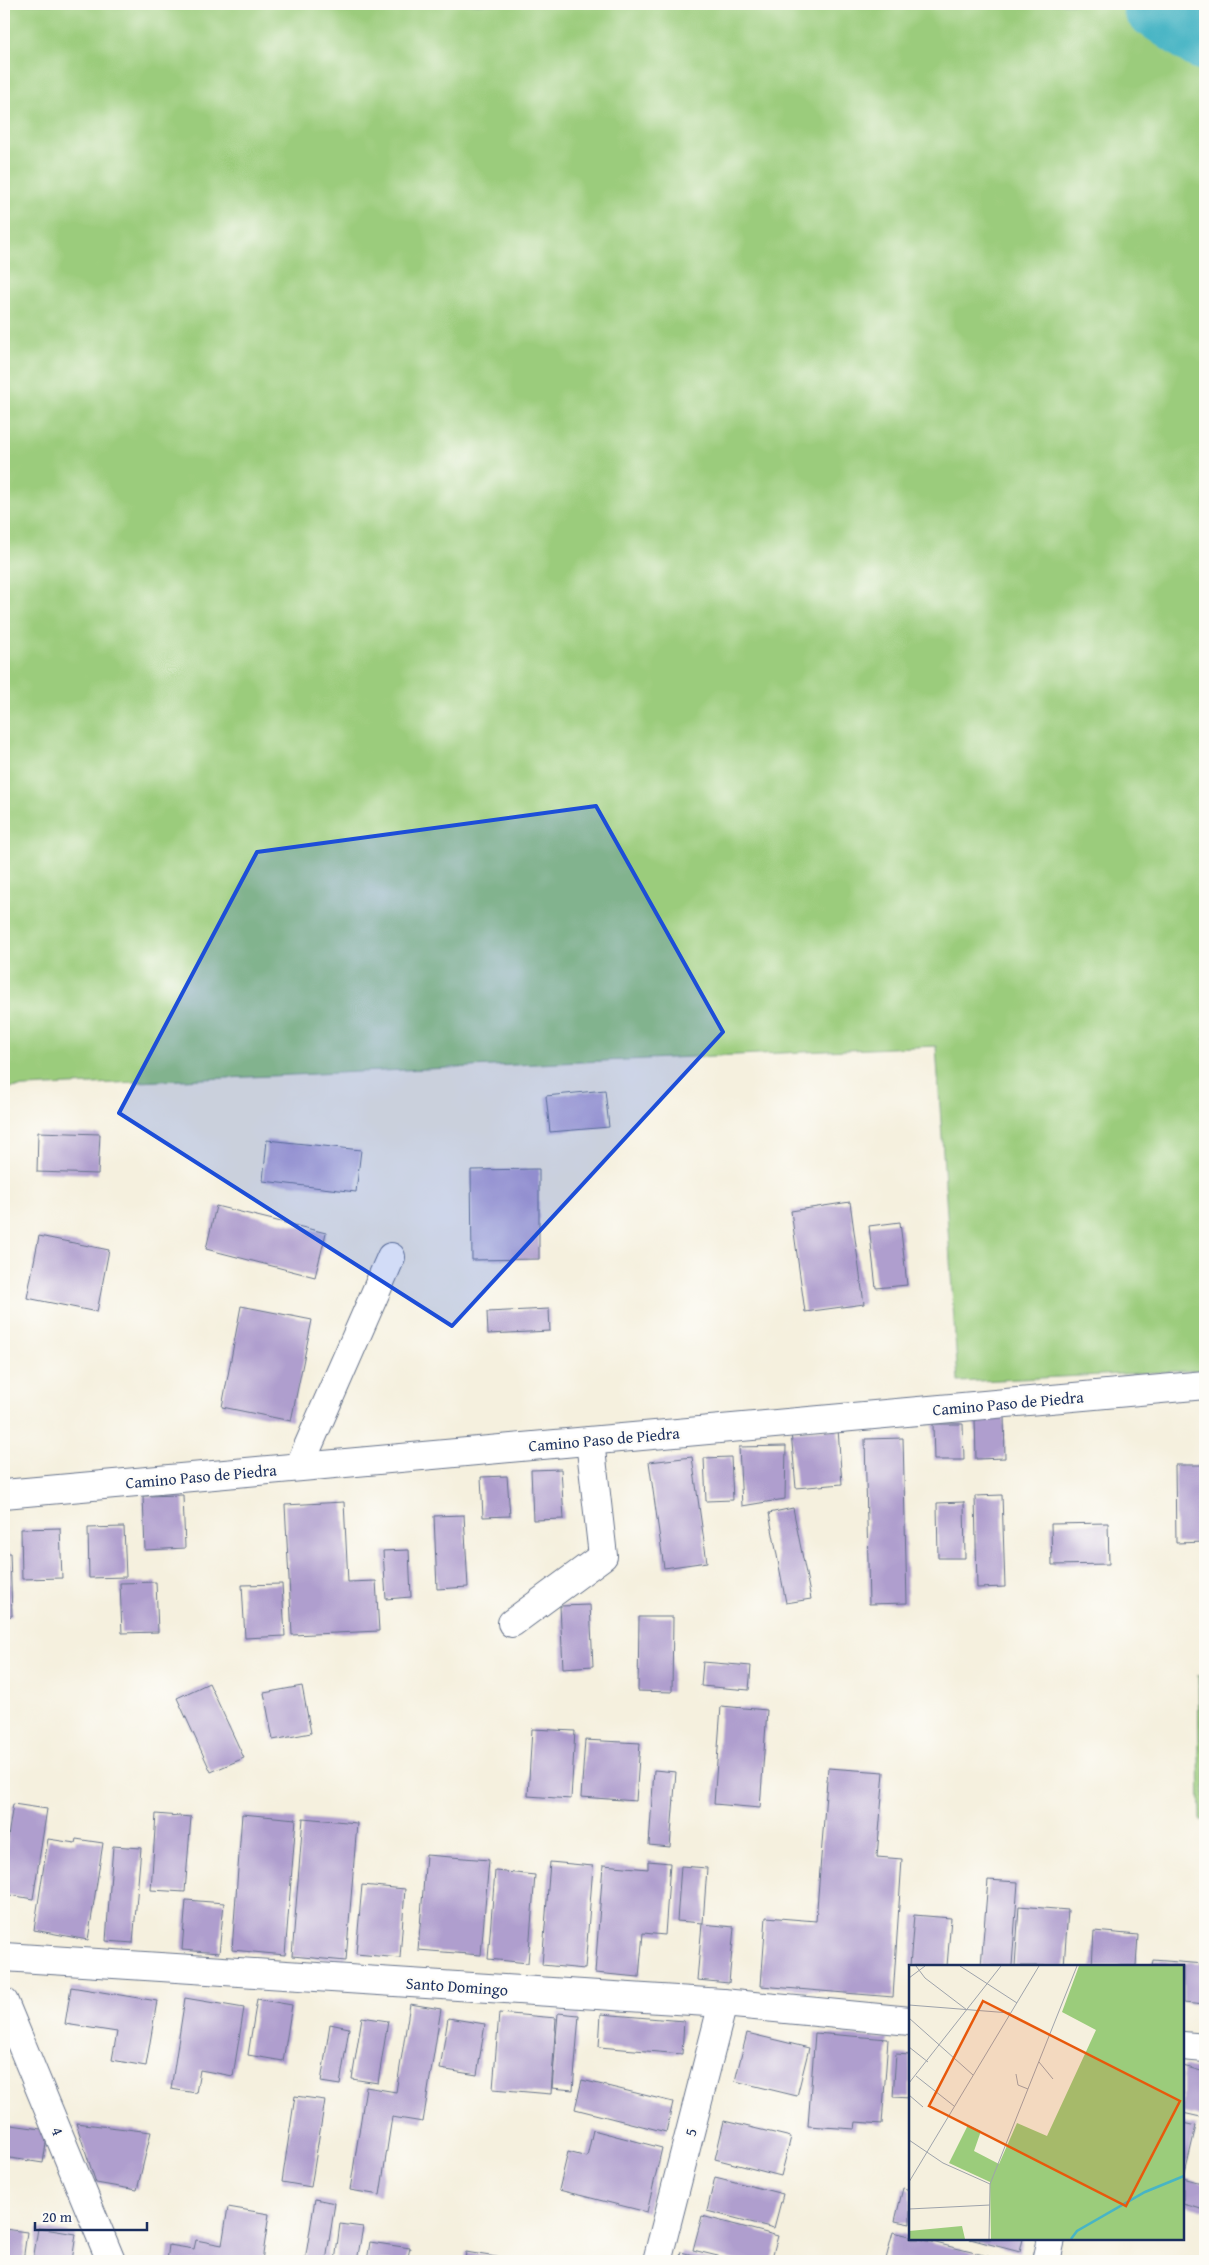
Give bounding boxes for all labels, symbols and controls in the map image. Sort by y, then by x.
street label: Camino Paso de Piedra [932,1384,1085,1422]
street label: Camino Paso de Piedra [528,1420,681,1458]
street label: Camino Paso de Piedra [125,1457,278,1495]
inset map [909,1965,1184,2240]
street label: Santo Domingo [405,1970,509,2002]
street label: 4 [45,2123,71,2140]
street label: 5 [677,2125,703,2139]
scale bar [35,2200,148,2232]
text: 20 m [42,2206,73,2227]

